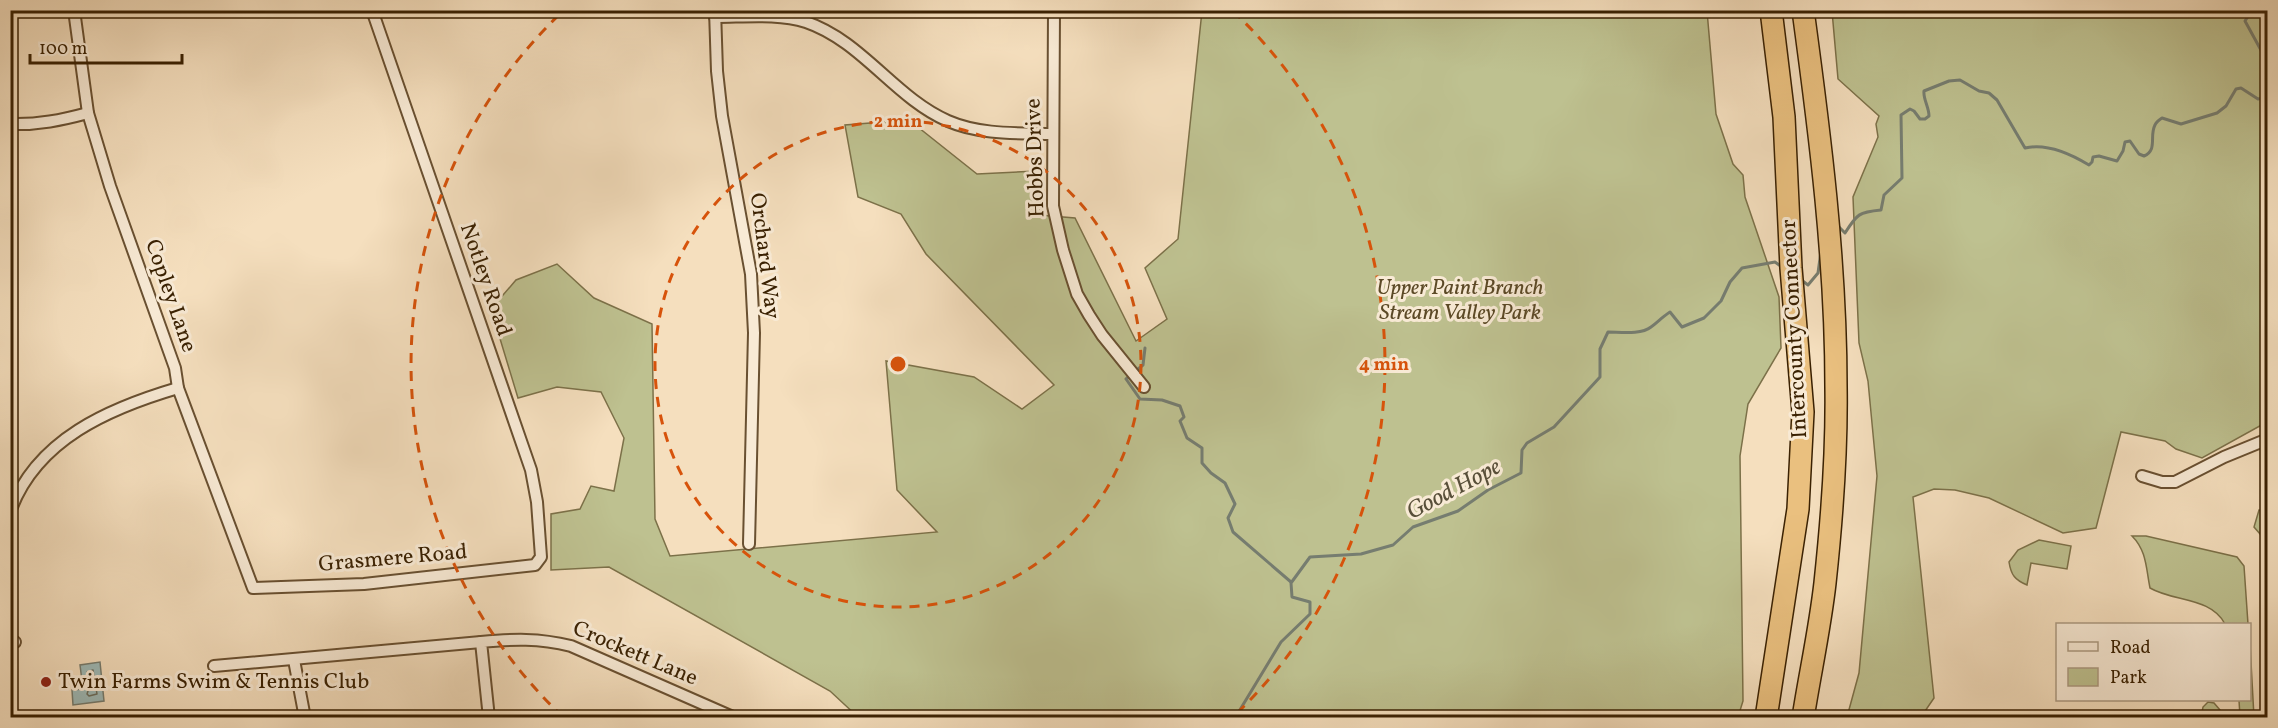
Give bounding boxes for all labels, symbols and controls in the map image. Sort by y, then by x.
scale bar [30,27,182,65]
text: 100 m [39,37,88,62]
street label: Hobbs Drive [1018,98,1054,218]
text: 2 min [874,110,922,135]
street label: Orchard Way [741,191,787,321]
street label: Notley Road [451,219,519,341]
street label: Intercounty Connector [1774,219,1816,439]
street label: Copley Lane [136,235,204,357]
park label: Upper Paint Branch Stream Valley Park [1377,273,1543,329]
text: 4 min [1359,353,1409,378]
centre of rings [888,354,908,374]
water label: Good Hope [1401,451,1508,529]
street label: Grasmere Road [317,537,469,581]
street label: Crockett Lane [568,614,702,694]
legend [2056,623,2251,701]
text: Road [2110,636,2151,661]
text: Park [2110,666,2147,691]
place label: Twin Farms Swim & Tennis Club [58,667,369,698]
marker: Twin Farms Swim & Tennis Club [39,675,53,689]

